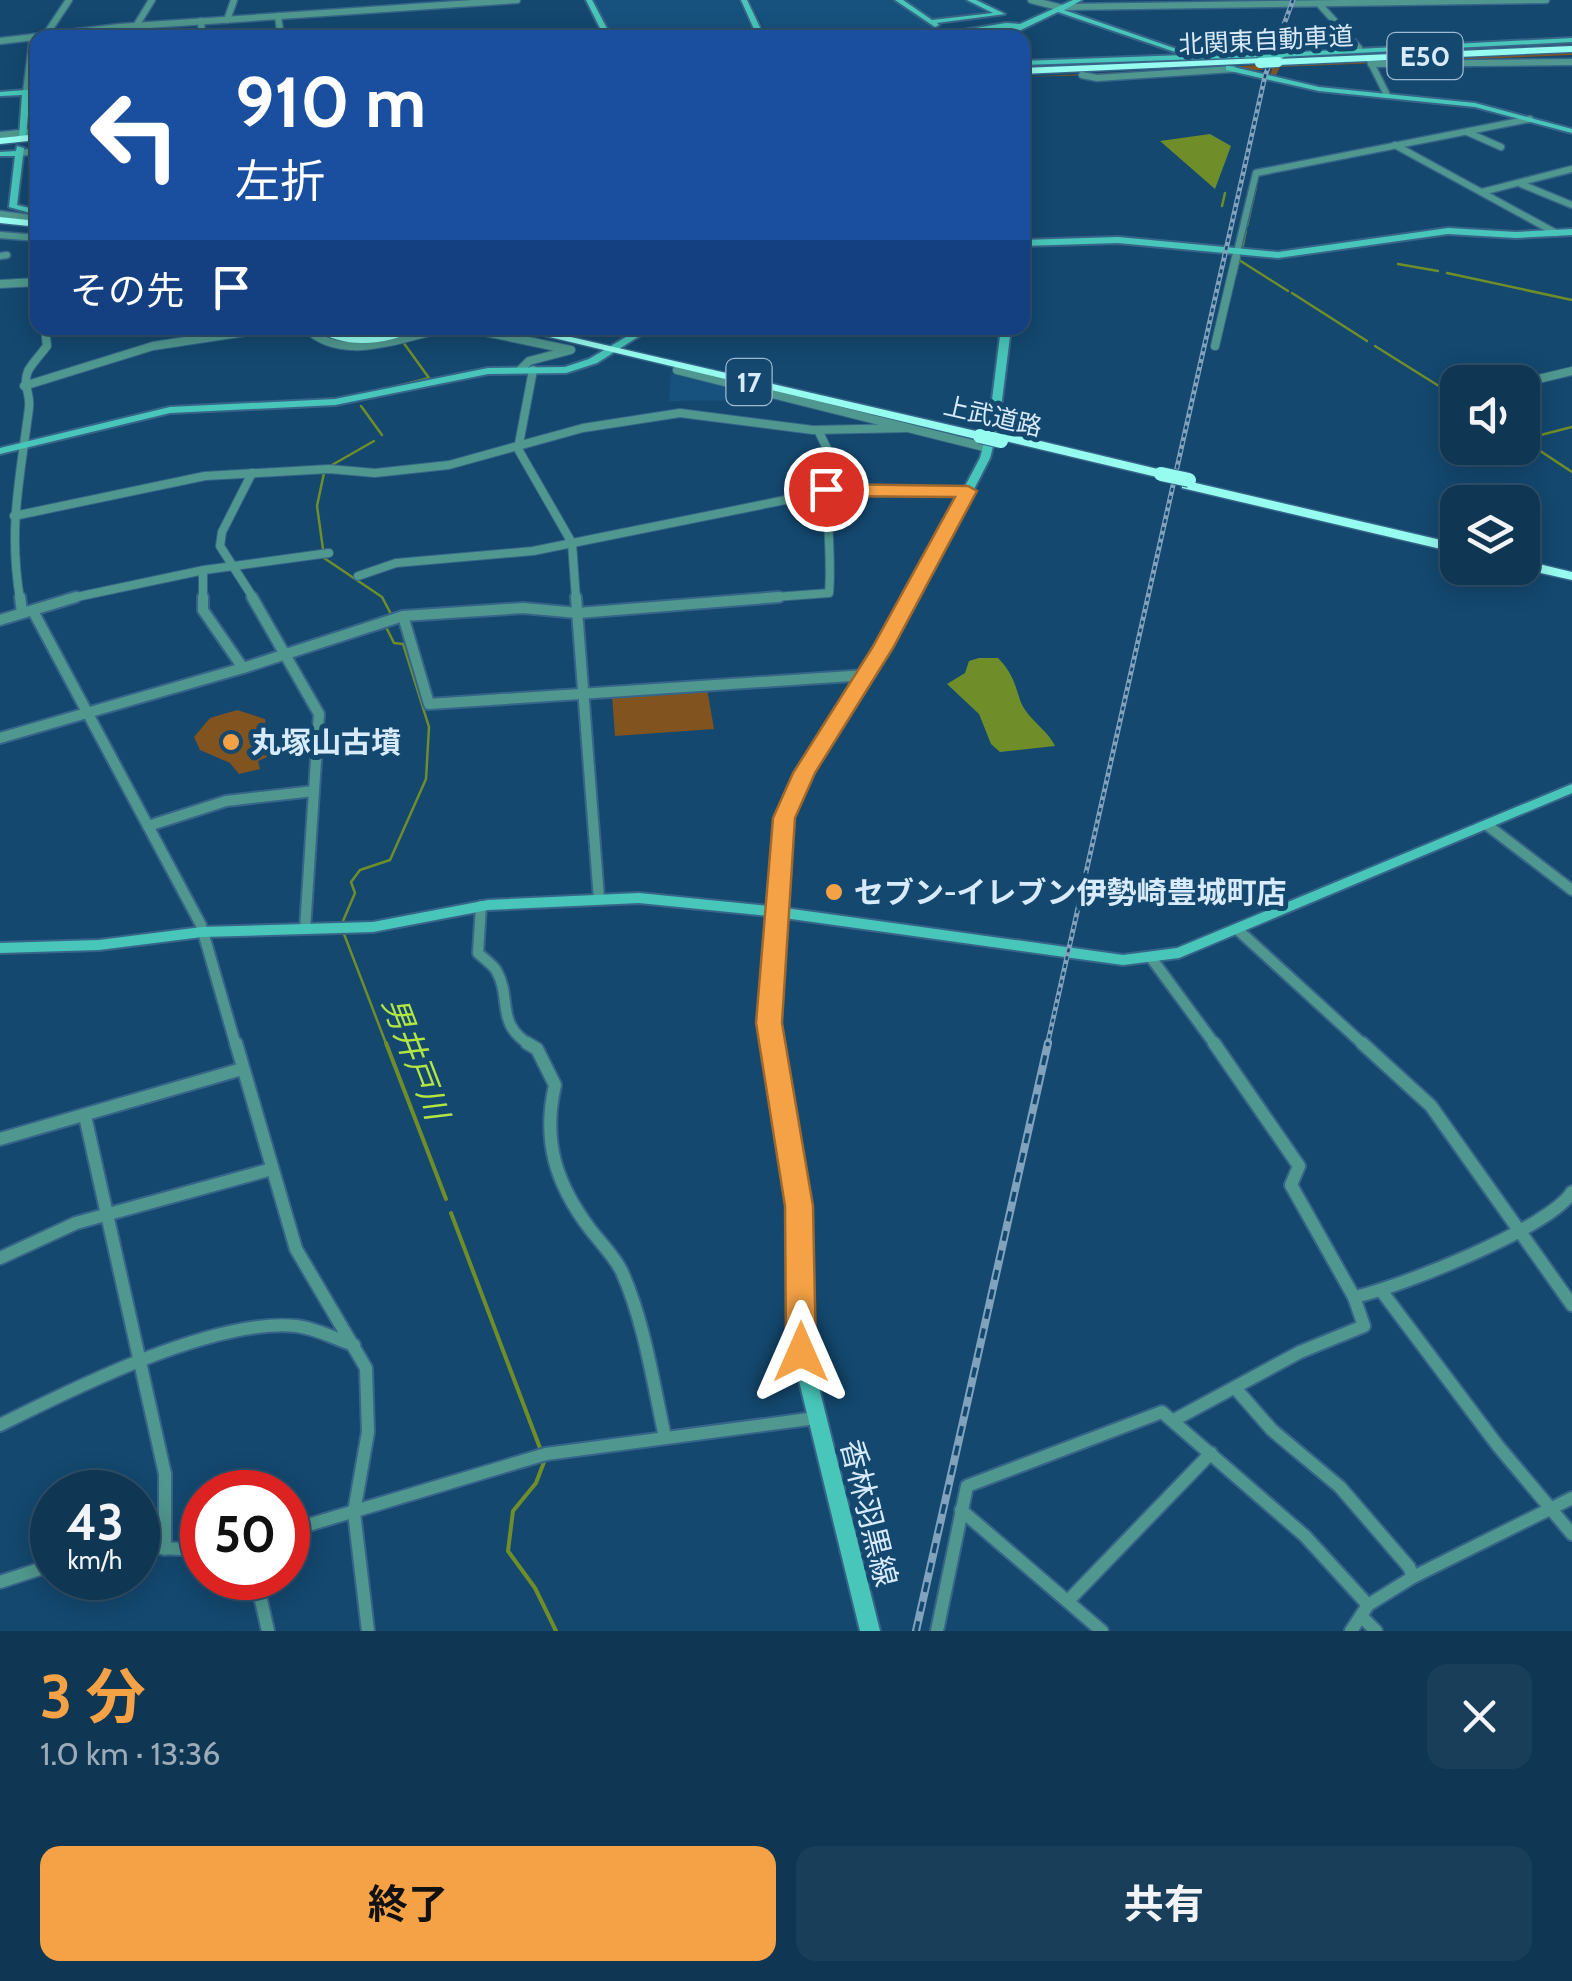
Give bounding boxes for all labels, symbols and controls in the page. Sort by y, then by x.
street label: 北関東自動車道 [1178,20,1354,60]
road number: E50 [1388,33,1462,79]
text: 910 m [235,59,426,145]
icon: left [70,70,200,200]
text: 左折 [235,154,325,208]
icon: arrive [204,260,259,315]
text: その先 [70,267,184,314]
road number: 17 [726,359,772,405]
map controls [1440,365,1540,585]
button: sound [1440,365,1540,465]
street label: 上武道路 [941,390,1045,442]
pin [784,447,869,532]
icon: arrive [799,462,854,517]
button: layers [1440,485,1540,585]
place label: 丸塚山古墳 [251,724,401,761]
marker: 丸塚山古墳 [220,731,242,753]
place label: セブン-イレブン伊勢崎豊城町店 [854,874,1287,911]
marker: セブン-イレブン伊勢崎豊城町店 [823,881,845,903]
water label: 男井戸川 [375,991,458,1128]
position arrow [749,1300,853,1404]
street label: 香林羽黒線 [833,1436,905,1590]
speed limit sign: 50 [180,1470,310,1600]
text: 43 [66,1492,124,1553]
text: km/h [68,1545,122,1575]
text: 3 分 [40,1660,146,1733]
button: close [1427,1664,1532,1769]
text: 1.0 km · 13:36 [40,1734,220,1773]
button: 終了 [40,1846,776,1961]
button: 共有 [796,1846,1532,1961]

